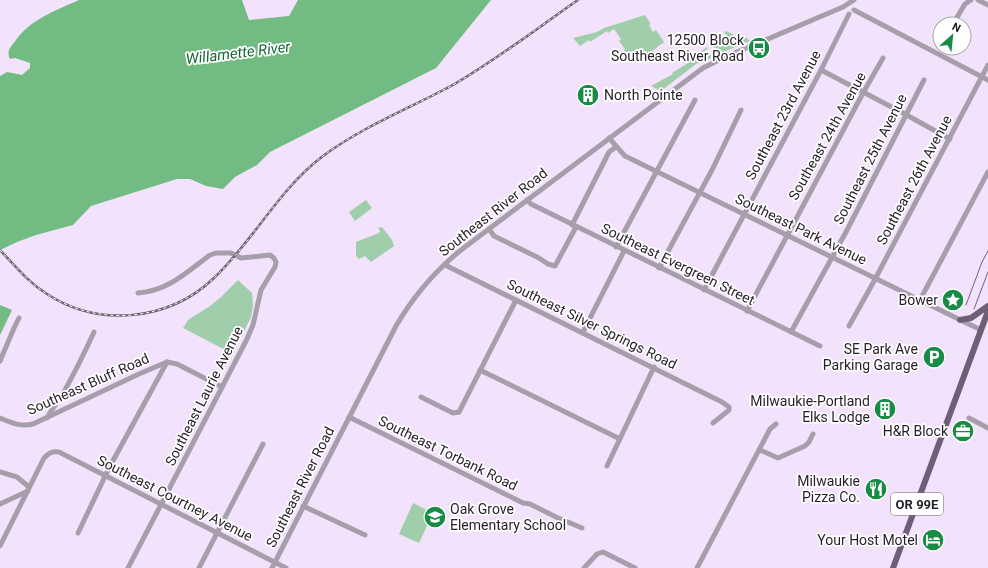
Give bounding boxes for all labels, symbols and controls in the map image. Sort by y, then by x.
north arrow [932,16,972,56]
text: N [950,20,963,35]
place label: 12500 Block Southeast River Road [611,32,745,64]
bus stop icon: 12500 Block Southeast River Road [746,35,772,61]
water label: Willamette River [185,38,292,68]
street label: Southeast 23rd Avenue [742,48,824,182]
street label: Southeast 24th Avenue [785,69,869,203]
building icon: North Pointe [575,82,601,108]
place label: North Pointe [604,87,683,103]
street label: Southeast 25th Avenue [830,91,910,227]
street label: Southeast 26th Avenue [873,113,955,247]
street label: Southeast River Road [436,165,550,259]
street label: Southeast Park Avenue [733,190,869,268]
street label: Southeast Evergreen Street [599,220,758,308]
street label: Southeast Silver Springs Road [505,276,679,372]
place icon: Bower [940,287,966,313]
place label: Bower [899,292,938,308]
street label: Southeast Laurie Avenue [162,324,246,468]
place label: SE Park Ave Parking Garage [823,341,918,373]
parking icon: SE Park Ave Parking Garage [921,344,947,370]
street label: Southeast Bluff Road [25,350,151,418]
place label: Milwaukie-Portland Elks Lodge [750,393,870,425]
building icon: Milwaukie-Portland Elks Lodge [872,396,898,422]
street label: Southeast Torbank Road [376,412,520,494]
office icon: H&R Block [950,418,976,444]
place label: H&R Block [883,423,949,439]
street label: Southeast River Road [263,424,337,550]
street label: Southeast Courtney Avenue [95,452,255,544]
place label: Milwaukie Pizza Co. [797,473,860,505]
restaurant icon: Milwaukie Pizza Co. [863,476,889,502]
road number: OR 99E [891,493,943,515]
place label: Oak Grove Elementary School [450,501,566,533]
school or university icon: Oak Grove Elementary School [422,504,448,530]
hotel icon: Your Host Motel [920,527,946,553]
place label: Your Host Motel [817,532,918,548]

